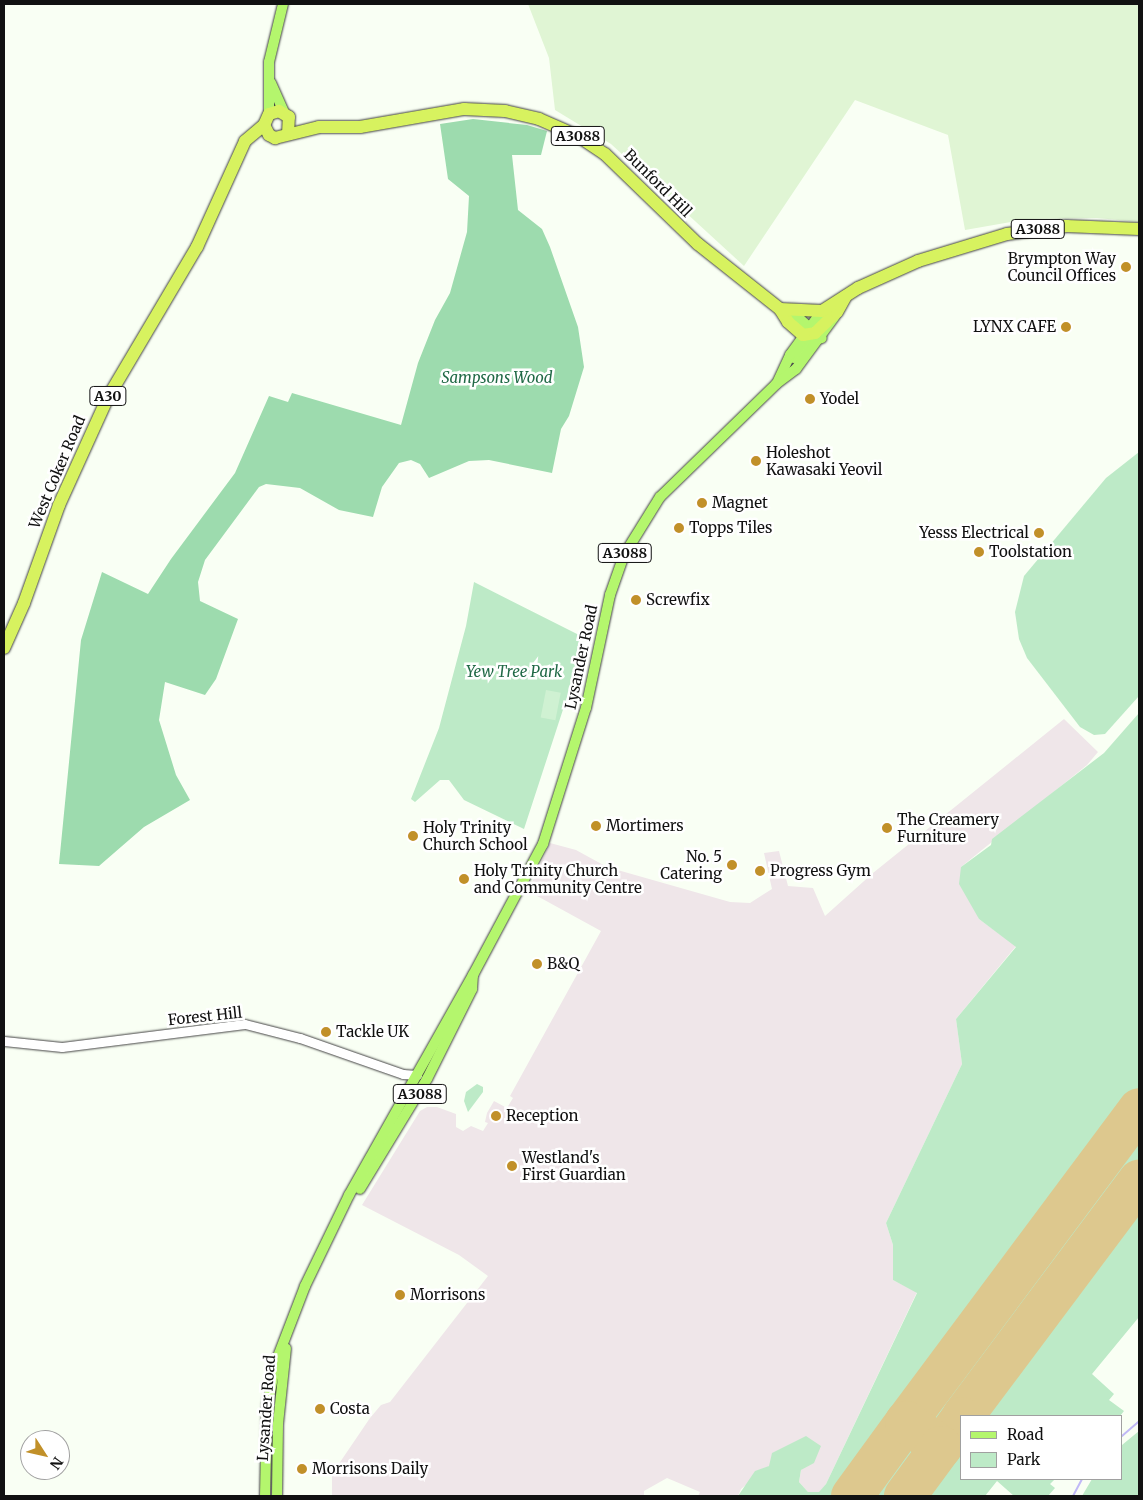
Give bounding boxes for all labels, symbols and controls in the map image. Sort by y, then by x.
road number: A3088 [550,124,606,148]
street label: Bunford Hill [620,145,696,221]
road number: A3088 [1010,218,1066,240]
place label: Brympton Way Council Offices [1008,249,1116,284]
marker: Brympton Way Council Offices [1120,261,1132,273]
place label: LYNX CAFE [973,318,1056,336]
marker: LYNX CAFE [1060,321,1072,333]
park label: Sampsons Wood [441,369,553,387]
road number: A30 [89,384,127,408]
place label: Yodel [820,390,859,408]
marker: Yodel [804,393,816,405]
street label: West Coker Road [25,413,89,531]
place label: Holeshot Kawasaki Yeovil [766,443,882,478]
marker: Holeshot Kawasaki Yeovil [750,455,762,467]
place label: Magnet [712,494,768,512]
marker: Magnet [696,497,708,509]
place label: Topps Tiles [689,519,772,537]
marker: Topps Tiles [673,522,685,534]
place label: Yesss Electrical [919,524,1029,542]
marker: Yesss Electrical [1033,527,1045,539]
road number: A3088 [598,542,652,564]
place label: Toolstation [989,543,1072,561]
marker: Toolstation [973,546,985,558]
place label: Screwfix [646,591,710,609]
marker: Screwfix [630,594,642,606]
street label: Lysander Road [561,603,601,711]
park label: Yew Tree Park [466,663,562,681]
place label: The Creamery Furniture [897,810,999,845]
place label: Mortimers [606,817,684,835]
place label: Holy Trinity Church School [423,818,528,853]
marker: Mortimers [590,820,602,832]
marker: The Creamery Furniture [881,822,893,834]
marker: Holy Trinity Church School [407,830,419,842]
place label: No. 5 Catering [660,847,722,882]
marker: No. 5 Catering [726,859,738,871]
place label: Holy Trinity Church and Community Centre [474,861,642,896]
place label: Progress Gym [770,862,871,880]
marker: Progress Gym [754,865,766,877]
marker: Holy Trinity Church and Community Centre [458,873,470,885]
place label: B&Q [547,955,579,973]
marker: B&Q [531,958,543,970]
street label: Forest Hill [167,1003,243,1029]
place label: Tackle UK [336,1023,409,1041]
marker: Tackle UK [320,1026,332,1038]
road number: A3088 [392,1082,448,1106]
place label: Reception [506,1107,578,1125]
marker: Reception [490,1110,502,1122]
place label: Westland's First Guardian [522,1148,626,1183]
marker: Westland's First Guardian [506,1160,518,1172]
place label: Morrisons [410,1286,485,1304]
marker: Morrisons [394,1289,406,1301]
street label: Lysander Road [253,1354,279,1462]
place label: Costa [330,1400,370,1418]
marker: Costa [314,1403,326,1415]
legend [960,1415,1123,1480]
text: Road [1007,1425,1043,1444]
north arrow [20,1430,70,1480]
text: Park [1007,1450,1040,1469]
text: N [46,1453,67,1473]
place label: Morrisons Daily [312,1460,428,1478]
marker: Morrisons Daily [296,1463,308,1475]

